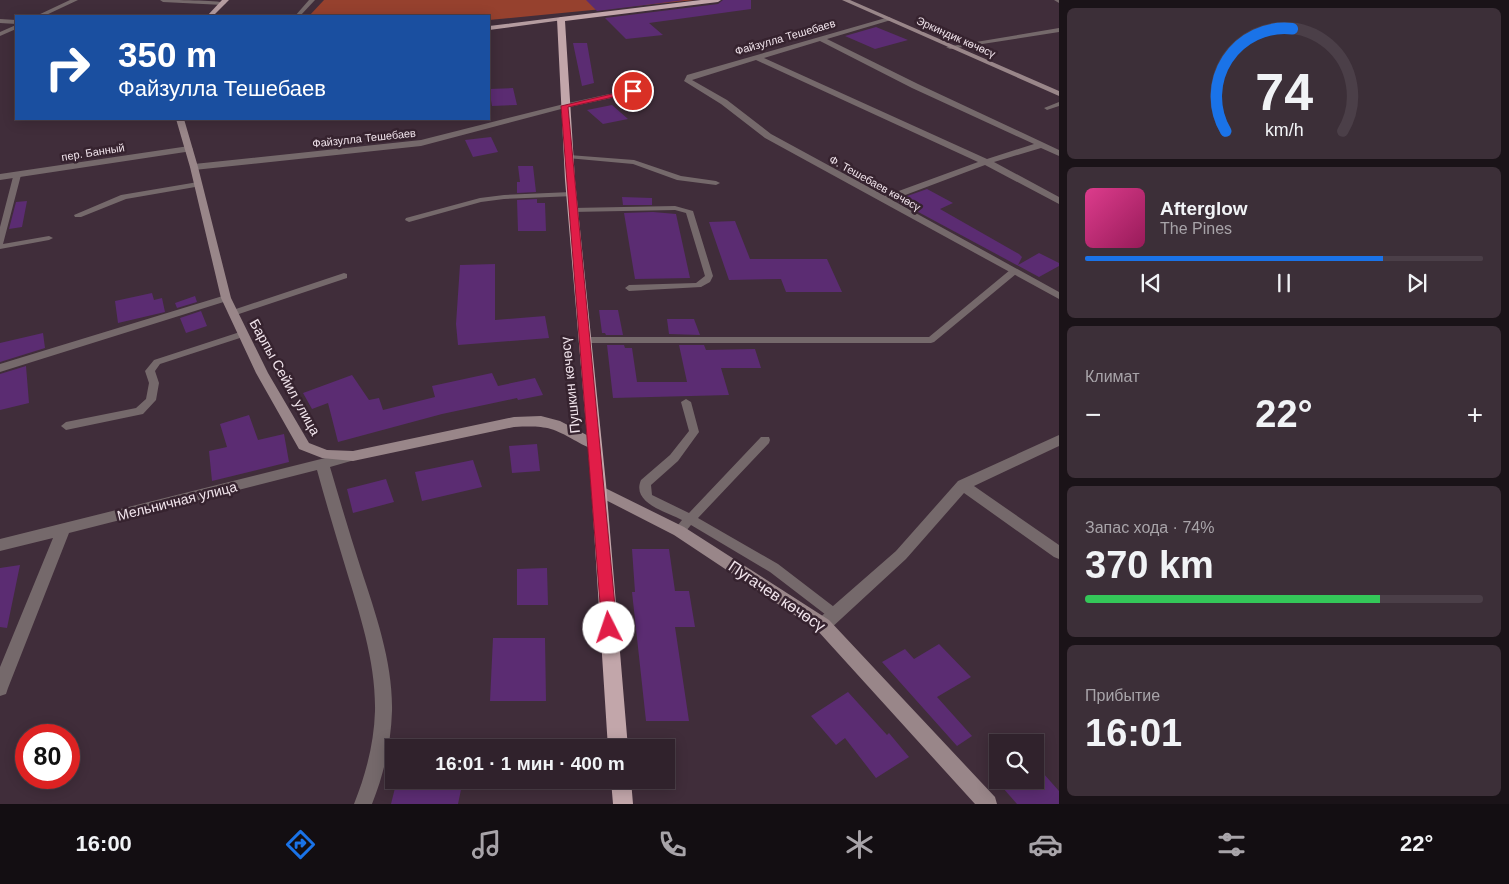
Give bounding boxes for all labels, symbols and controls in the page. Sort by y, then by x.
street label: Эркиндик көчөсү [915,14,998,60]
street label: Файзулла Тешебаев [733,17,837,57]
icon: right [35,35,100,100]
text: 350 m [118,35,217,74]
text: 74 [1255,63,1313,121]
pin [612,70,654,112]
text: Файзулла Тешебаев [118,76,326,101]
icon: arrive [619,77,647,105]
text: km/h [1265,120,1303,140]
street label: Файзулла Тешебаев [312,127,416,149]
street label: пер. Банный [61,141,125,163]
street label: Ф. Тешебаев көчөсү [827,153,923,213]
text: Afterglow [1160,198,1248,219]
text: The Pines [1160,220,1232,237]
icon: previous [1137,269,1165,297]
icon: pause [1270,269,1298,297]
icon: next [1403,269,1431,297]
street label: Барпы Сейил улица [246,316,324,438]
street label: Пушкин көчөсү [557,336,583,434]
text: Климат [1085,368,1139,385]
text: 22° [1255,393,1313,435]
text: − [1085,399,1101,430]
text: + [1467,399,1483,430]
street label: Мельничная улица [115,478,239,524]
text: Запас хода · 74% [1085,519,1214,536]
text: 370 km [1085,544,1214,586]
street label: Пугачев көчөсү [725,557,829,635]
position arrow [582,601,634,653]
text: Прибытие [1085,687,1160,704]
text: 16:01 [1085,712,1182,754]
speed limit sign: 80 [15,724,80,789]
map controls [989,734,1044,789]
button: search [989,734,1044,789]
text: 16:01 · 1 мин · 400 m [435,753,625,774]
icon: directions [283,827,318,862]
icon: music [469,827,504,862]
icon: phone [655,827,690,862]
icon: climate [842,827,877,862]
icon: car [1028,827,1063,862]
icon: filters [1214,827,1249,862]
text: 16:00 [76,831,132,856]
text: 22° [1400,831,1433,856]

